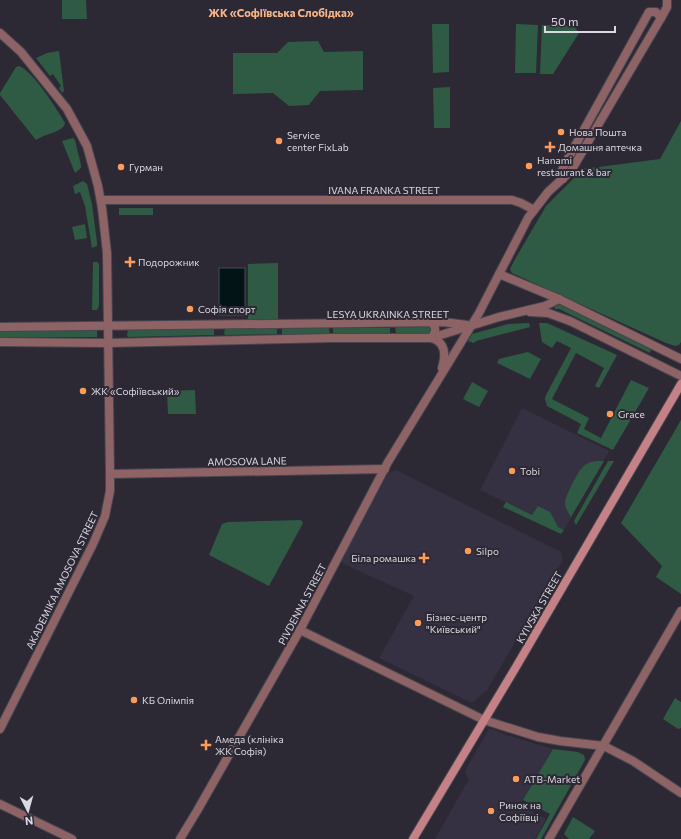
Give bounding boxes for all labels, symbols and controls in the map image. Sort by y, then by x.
district label: ЖК «Софіївська Слобідка» [208,6,354,19]
scale bar [545,8,615,34]
text: 50 m [551,14,579,28]
place label: Нова Пошта [569,126,627,138]
marker: Нова Пошта [556,127,566,137]
place label: Service center FixLab [287,129,349,153]
marker: Service center FixLab [274,136,284,146]
place label: Домашня аптечка [558,141,642,153]
marker: Домашня аптечка [545,142,555,152]
place label: Hanami restaurant & bar [537,154,611,178]
place label: Гурман [129,161,163,173]
marker: Hanami restaurant & bar [524,161,534,171]
marker: Гурман [116,162,126,172]
street label: IVANA FRANKA STREET [328,184,440,196]
place label: Подорожник [138,256,200,268]
marker: Подорожник [125,257,135,267]
place label: Софія спорт [198,303,256,315]
marker: Софія спорт [185,304,195,314]
street label: LESYA UKRAINKA STREET [327,308,450,320]
place label: ЖК «Софіївський» [91,385,180,397]
marker: ЖК «Софіївський» [78,386,88,396]
place label: Grace [618,408,645,420]
marker: Grace [605,409,615,419]
street label: AMOSOVA LANE [207,454,287,468]
place label: Tobi [520,465,540,477]
marker: Tobi [507,466,517,476]
street label: AKADEMIKA AMOSOVA STREET [23,509,101,651]
place label: Silpo [476,545,499,557]
marker: Silpo [463,546,473,556]
place label: Біла ромашка [351,552,416,564]
marker: Біла ромашка [419,553,429,563]
street label: PIVDENNA STREET [276,561,329,647]
street label: KYIVSKA STREET [513,568,565,645]
place label: Бізнес-центр "Київський" [426,611,487,635]
marker: Бізнес-центр "Київський" [413,618,423,628]
place label: КБ Олімпія [142,694,194,706]
marker: КБ Олімпія [129,695,139,705]
place label: Амеда (клініка ЖК Софія) [215,733,284,757]
marker: Амеда (клініка ЖК Софія) [200,739,212,751]
place label: ATB-Market [524,773,580,785]
marker: ATB-Market [511,774,521,784]
north arrow [8,791,48,831]
place label: Ринок на Софіївці [499,799,541,823]
marker: Ринок на Софіївці [486,806,496,816]
text: N [24,815,34,828]

